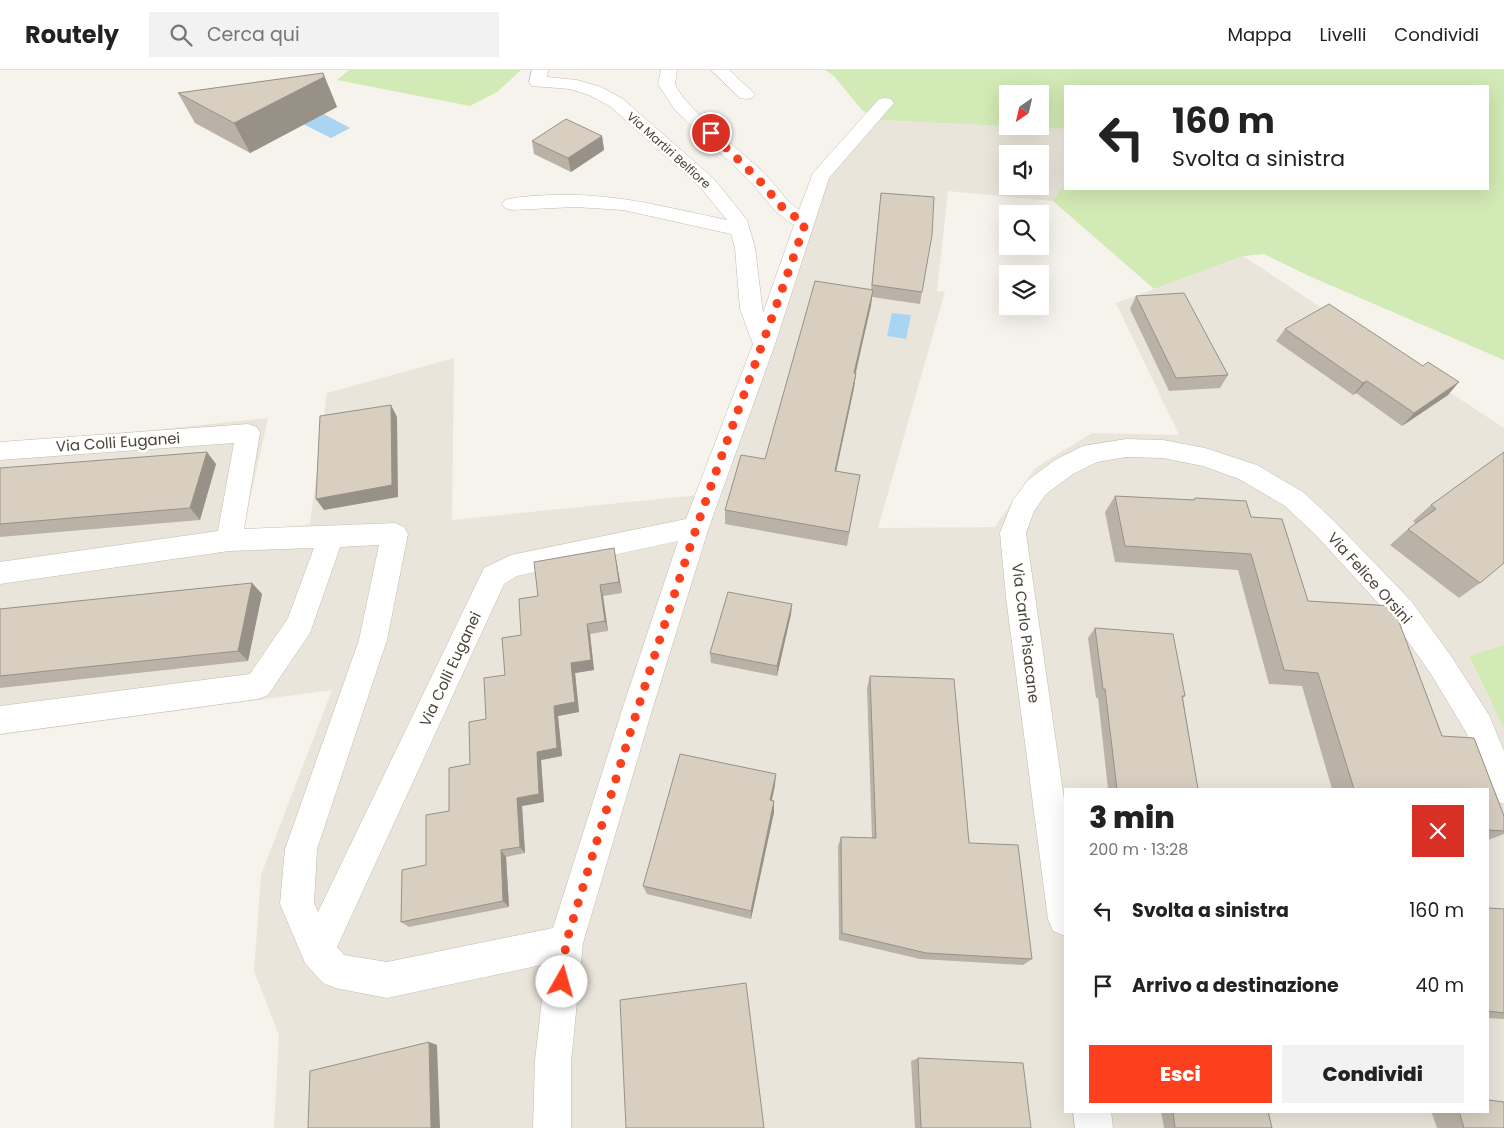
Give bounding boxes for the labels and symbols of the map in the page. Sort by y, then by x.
north arrow [999,85,1049,135]
street label: Via Martiri Belfiore [623,108,715,192]
pin [690,112,732,154]
street label: Via Colli Euganei [55,427,181,457]
street label: Via Felice Orsini [1323,528,1417,628]
street label: Via Carlo Pisacane [1007,562,1045,704]
street label: Via Colli Euganei [414,608,486,730]
position arrow [535,955,587,1007]

